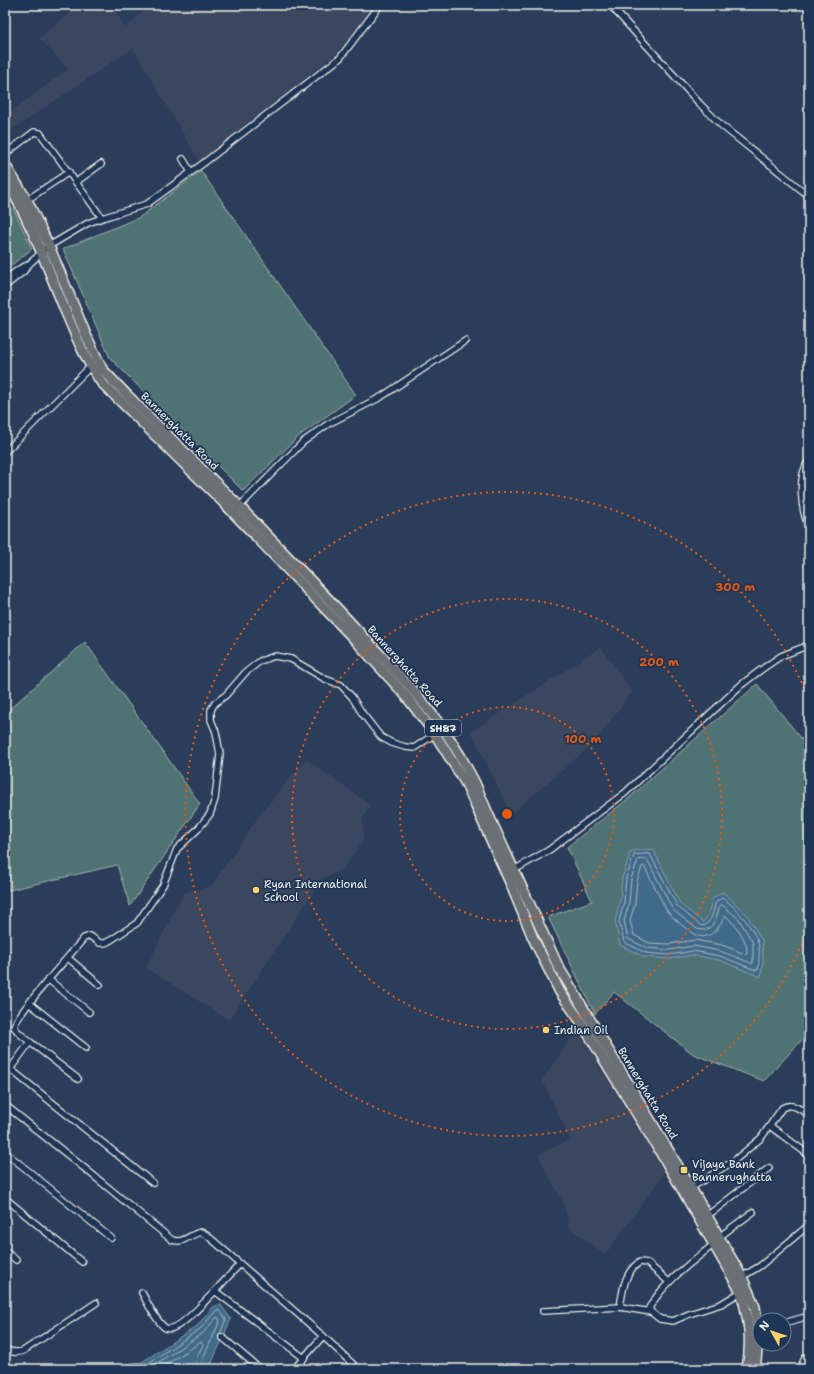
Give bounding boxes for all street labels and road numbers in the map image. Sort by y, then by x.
street label: Bannerghatta Road [137,389,222,474]
street label: Bannerghatta Road [364,622,445,710]
road number: SH87 [425,720,461,736]
street label: Bannerghatta Road [614,1044,681,1142]

